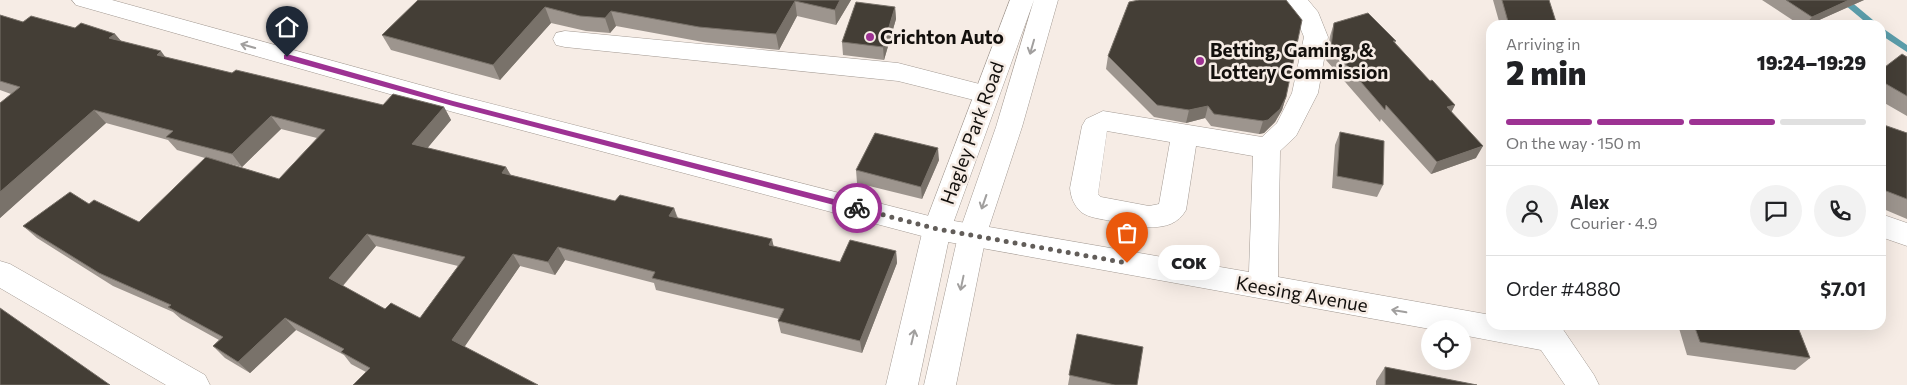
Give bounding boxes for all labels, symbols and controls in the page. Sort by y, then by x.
pin [266,6,308,57]
icon: home [273,13,301,41]
place label: Crichton Auto [880,25,1004,48]
marker: Crichton Auto [864,31,876,43]
text: Arriving in [1506,34,1580,53]
one-way arrow [1027,38,1037,54]
place label: Betting, Gaming, & Lottery Commission [1210,38,1388,83]
one-way arrow [240,40,256,50]
text: 19:24–19:29 [1757,51,1866,74]
text: 2 min [1506,52,1586,92]
marker: Betting, Gaming, & Lottery Commission [1194,55,1206,67]
street label: Hagley Park Road [935,58,1008,207]
text: On the way · 150 m [1506,133,1641,152]
courier [832,183,882,233]
button: person [1506,185,1558,237]
button: chat [1750,185,1802,237]
button: phone [1814,185,1866,237]
text: Alex [1570,190,1610,213]
one-way arrow [978,193,988,209]
icon: bike [843,194,871,222]
pin [1106,212,1148,263]
text: Courier · 4.9 [1570,213,1657,232]
icon: bag [1113,219,1141,247]
callout: COK [1157,246,1220,280]
text: COK [1171,253,1207,272]
street label: Keesing Avenue [1234,271,1370,316]
one-way arrow [957,275,966,291]
text: Order #4880 [1506,277,1621,300]
text: $7.01 [1820,277,1866,300]
one-way arrow [1391,306,1407,316]
map controls [1421,320,1471,370]
button: locate [1421,320,1471,370]
one-way arrow [909,330,918,346]

